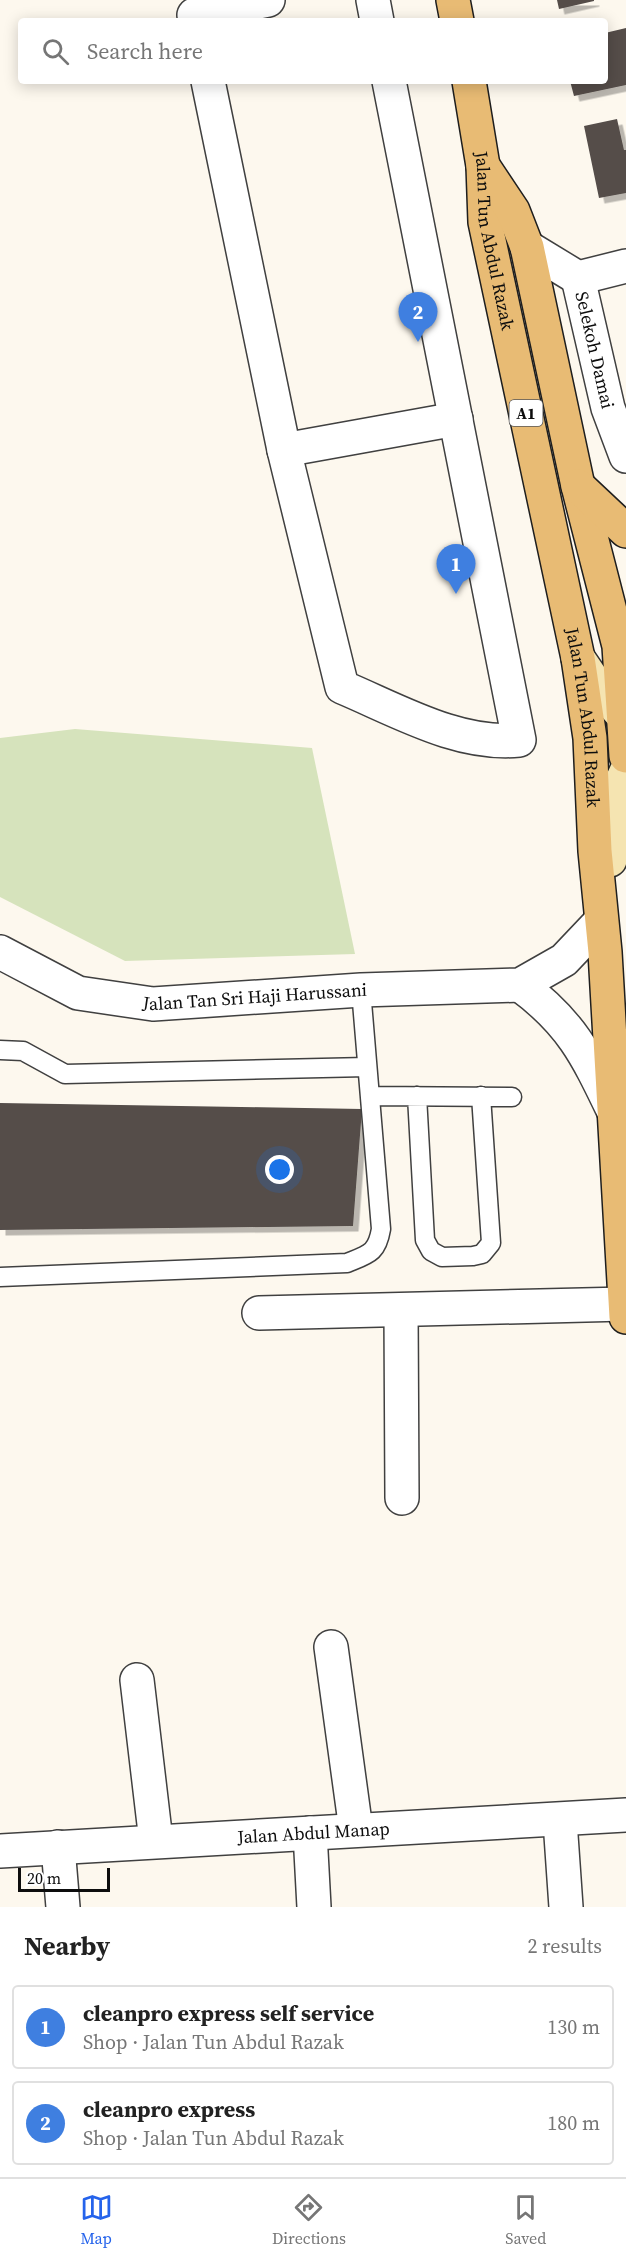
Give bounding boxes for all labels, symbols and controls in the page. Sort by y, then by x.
search box [18,18,608,84]
icon: search [39,35,72,68]
text: Search here [87,36,203,66]
street label: Jalan Tun Abdul Razak [469,148,521,333]
street label: Selekoh Damai [570,289,621,411]
pin: 2 [398,292,438,342]
road number: A1 [510,400,542,426]
pin: 1 [436,544,476,594]
street label: Jalan Tun Abdul Razak [560,624,606,808]
street label: Jalan Tan Sri Haji Harussani [140,977,367,1016]
your location [265,1155,294,1184]
street label: Jalan Abdul Manap [236,1816,390,1849]
scale bar [18,1865,110,1892]
text: 20 m [27,1867,61,1889]
text: Nearby [24,1928,110,1964]
text: 2 results [527,1932,602,1960]
text: cleanpro express self service [83,1998,374,2028]
text: 1 [40,2013,51,2041]
text: 130 m [547,2013,600,2041]
text: Shop · Jalan Tun Abdul Razak [83,2028,344,2056]
text: cleanpro express [83,2094,255,2124]
text: 2 [40,2109,51,2137]
text: 180 m [547,2109,600,2137]
text: Shop · Jalan Tun Abdul Razak [83,2124,344,2152]
tab: Map [80,2191,113,2249]
tab: Directions [272,2191,346,2249]
tab: Saved [505,2191,546,2249]

